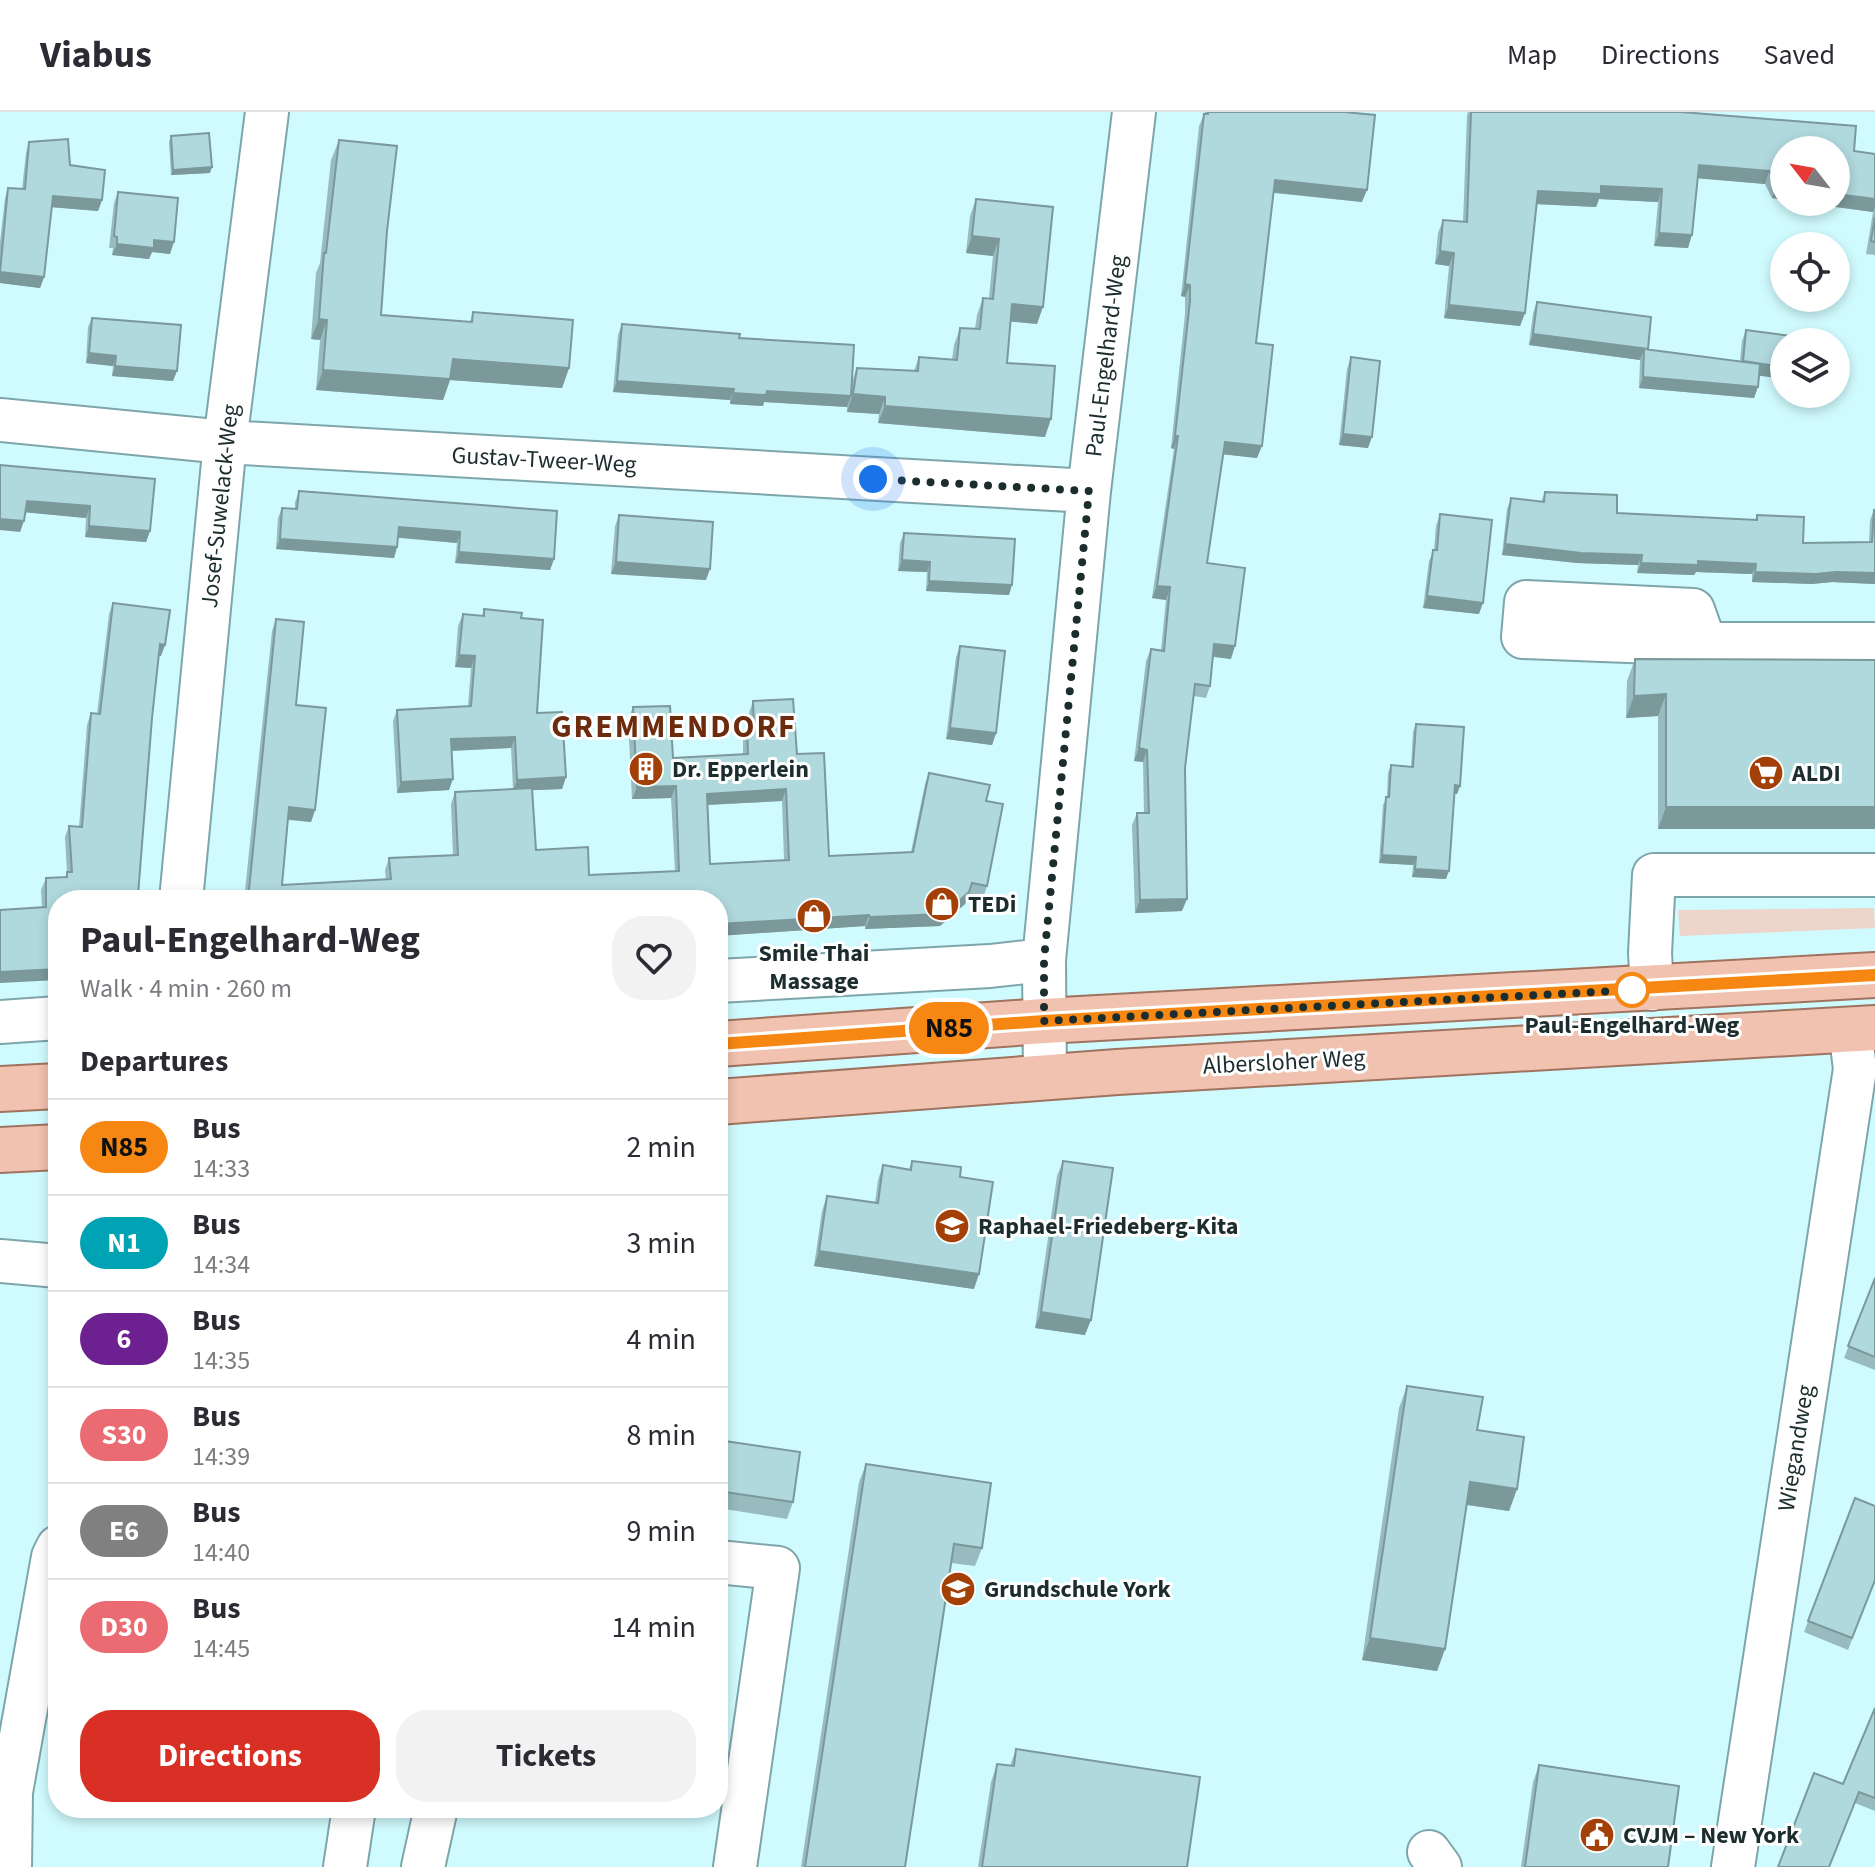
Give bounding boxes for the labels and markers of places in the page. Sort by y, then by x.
building icon: Dr. Epperlein [627,750,665,788]
place label: Dr. Epperlein [672,752,809,787]
supermarket icon: ALDI [1747,754,1785,792]
place label: ALDI [1791,756,1841,791]
shop icon: TEDi [923,885,961,923]
place label: TEDi [968,887,1016,922]
shop icon: Smile Thai Massage [795,897,833,935]
place label: Smile Thai Massage [759,936,869,999]
marker: Paul-Engelhard-Weg [1615,973,1649,1007]
place label: Paul-Engelhard-Weg [1525,1008,1740,1043]
school or university icon: Raphael-Friedeberg-Kita [933,1207,971,1245]
place label: Raphael-Friedeberg-Kita [978,1209,1238,1244]
school or university icon: Grundschule York [939,1570,977,1608]
place label: Grundschule York [984,1572,1171,1607]
public building icon: CVJM – New York [1578,1816,1616,1854]
place label: CVJM – New York [1623,1818,1800,1853]

